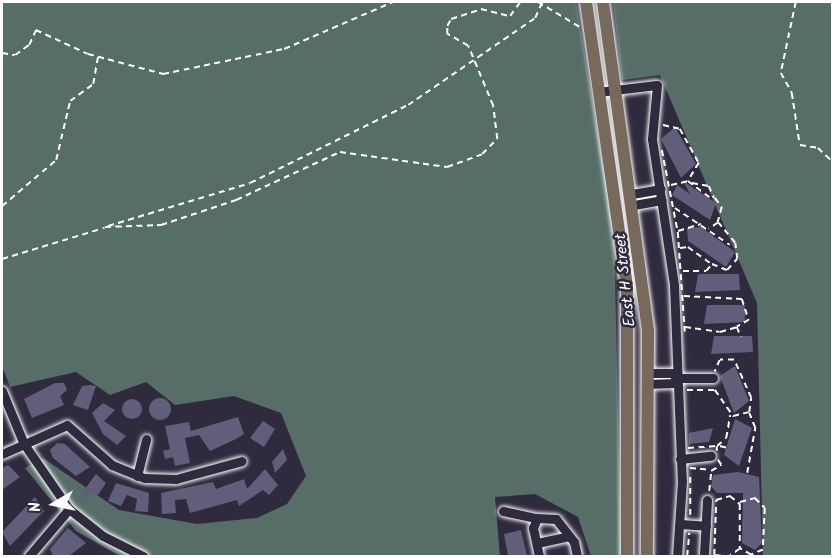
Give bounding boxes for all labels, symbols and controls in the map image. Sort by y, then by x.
street label: East H Street [612,232,640,328]
north arrow [24,474,84,534]
text: N [23,500,49,514]

